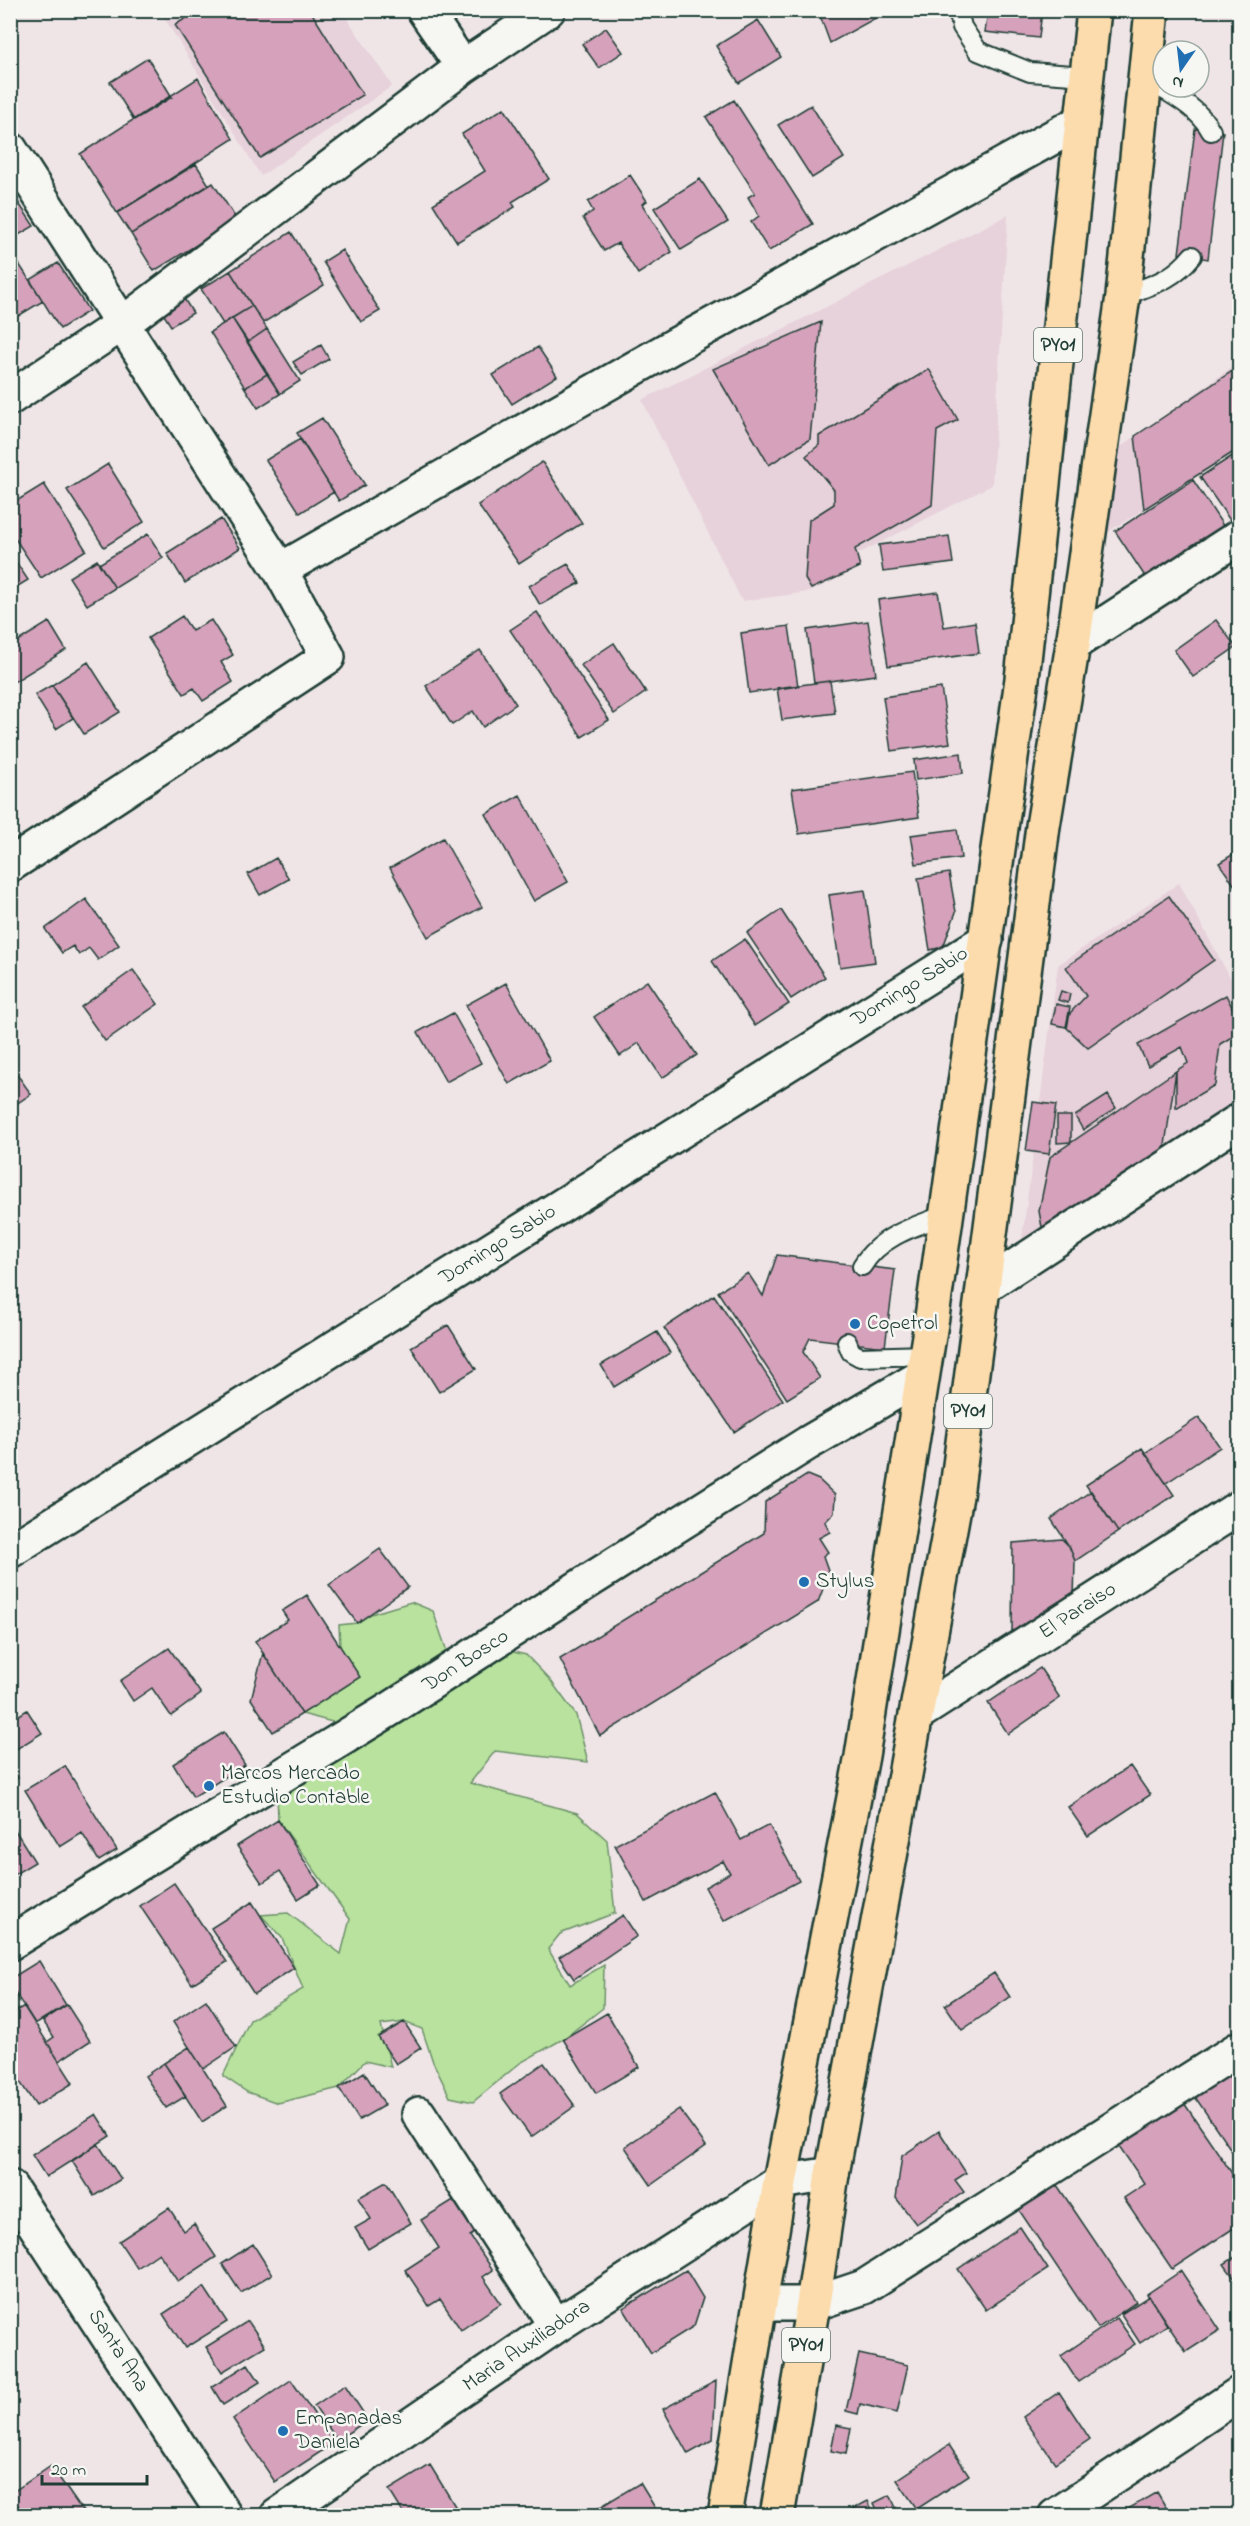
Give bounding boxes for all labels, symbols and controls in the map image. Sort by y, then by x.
north arrow [1151,39,1211,99]
text: N [1170,69,1186,95]
road number: PY01 [1034,328,1082,362]
street label: Domingo Sabio [845,939,975,1037]
street label: Domingo Sabio [433,1197,563,1295]
place label: Copetrol [867,1309,938,1339]
marker: Copetrol [848,1317,862,1331]
road number: PY01 [944,1394,992,1428]
place label: Stylus [816,1567,874,1599]
marker: Stylus [797,1575,811,1589]
street label: El Paraiso [1033,1575,1123,1647]
street label: Don Bosco [416,1622,515,1701]
place label: Marcos Mercado Estudio Contable [221,1759,370,1813]
marker: Marcos Mercado Estudio Contable [202,1779,216,1793]
street label: Maria Auxiliadora [457,2292,597,2400]
street label: Santa Ana [80,2304,156,2398]
road number: PY01 [782,2328,830,2362]
place label: Empanadas Daniela [294,2404,402,2458]
marker: Empanadas Daniela [276,2424,290,2438]
scale bar [42,2448,147,2486]
text: 20 m [51,2458,86,2484]

